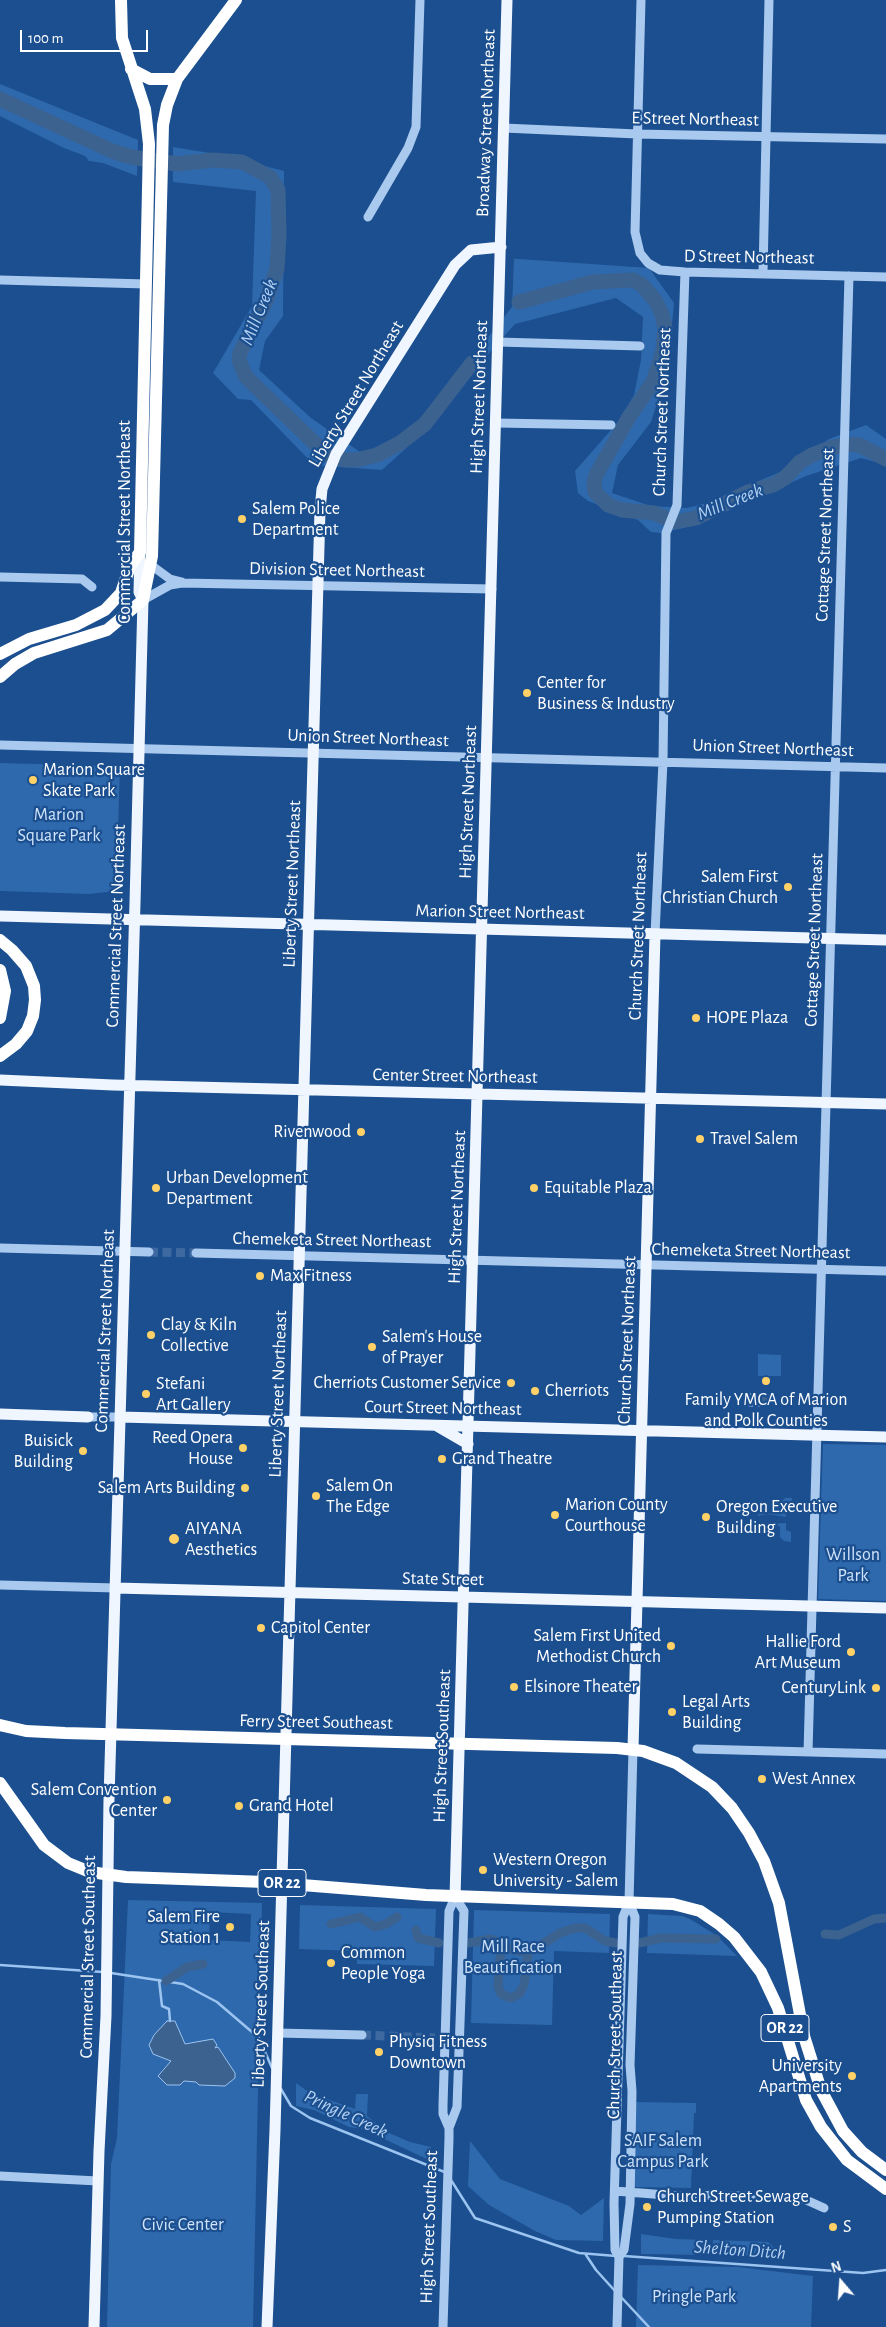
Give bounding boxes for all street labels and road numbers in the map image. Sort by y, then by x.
street label: Broadway Street Northeast [472,29,500,217]
street label: E Street Northeast [631,107,759,131]
street label: D Street Northeast [684,245,814,269]
street label: Liberty Street Northeast [304,317,408,471]
street label: High Street Northeast [466,320,492,474]
street label: Church Street Northeast [648,327,676,497]
street label: Commercial Street Northeast [114,420,136,624]
street label: Cottage Street Northeast [811,448,839,622]
street label: Division Street Northeast [249,558,425,582]
street label: Union Street Northeast [287,724,449,752]
street label: High Street Northeast [455,725,481,879]
street label: Union Street Northeast [692,734,854,762]
street label: Liberty Street Northeast [278,800,306,968]
street label: Commercial Street Northeast [102,824,130,1028]
street label: Church Street Northeast [624,851,652,1021]
street label: Cottage Street Northeast [800,853,828,1027]
street label: Marion Street Northeast [415,900,585,924]
street label: Center Street Northeast [372,1064,538,1088]
street label: High Street Northeast [444,1130,470,1284]
street label: Chemeketa Street Northeast [232,1227,432,1253]
street label: Commercial Street Northeast [91,1229,119,1433]
street label: Chemeketa Street Northeast [651,1238,851,1264]
street label: Church Street Northeast [613,1255,641,1425]
street label: Liberty Street Northeast [264,1310,292,1478]
street label: Court Street Northeast [364,1396,522,1420]
street label: State Street [402,1567,484,1591]
street label: High Street Southeast [429,1669,455,1823]
street label: Ferry Street Southeast [239,1710,393,1734]
street label: Commercial Street Southeast [75,1855,101,2059]
road number: OR 22 [258,1870,306,1896]
street label: Liberty Street Southeast [247,1920,275,2088]
street label: Church Street Southeast [603,1951,627,2119]
road number: OR 22 [761,2015,809,2042]
street label: High Street Southeast [416,2150,442,2304]

